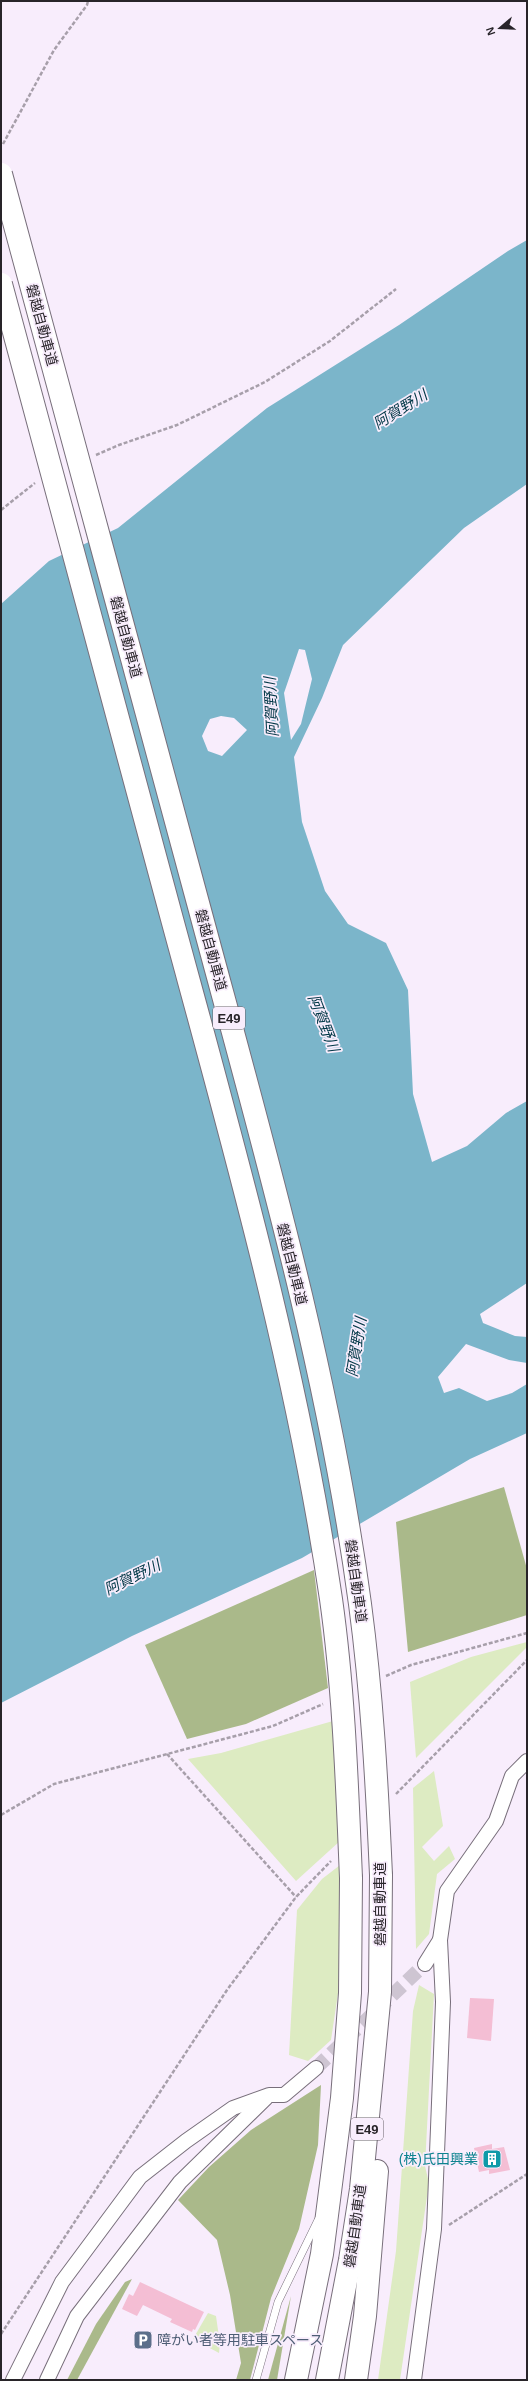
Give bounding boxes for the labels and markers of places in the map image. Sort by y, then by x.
building icon: (株)氏田興業 [481,2148,503,2170]
place label: (株)氏田興業 [399,2151,478,2167]
parking icon: 障がい者等用駐車スペース [132,2329,154,2351]
place label: 障がい者等用駐車スペース [157,2332,323,2348]

